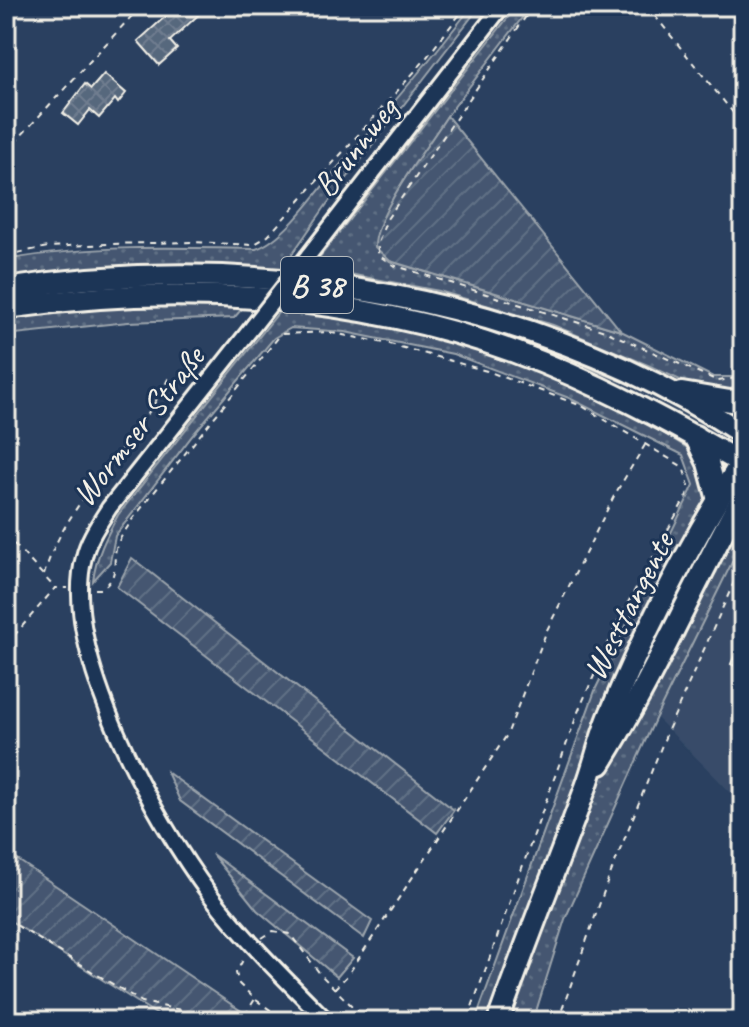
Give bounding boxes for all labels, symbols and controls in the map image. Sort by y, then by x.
street label: Brunnweg [303,87,409,205]
road number: B 38 [281,257,353,313]
street label: Wormser Straße [62,335,216,515]
street label: Westtangente [573,523,685,687]

